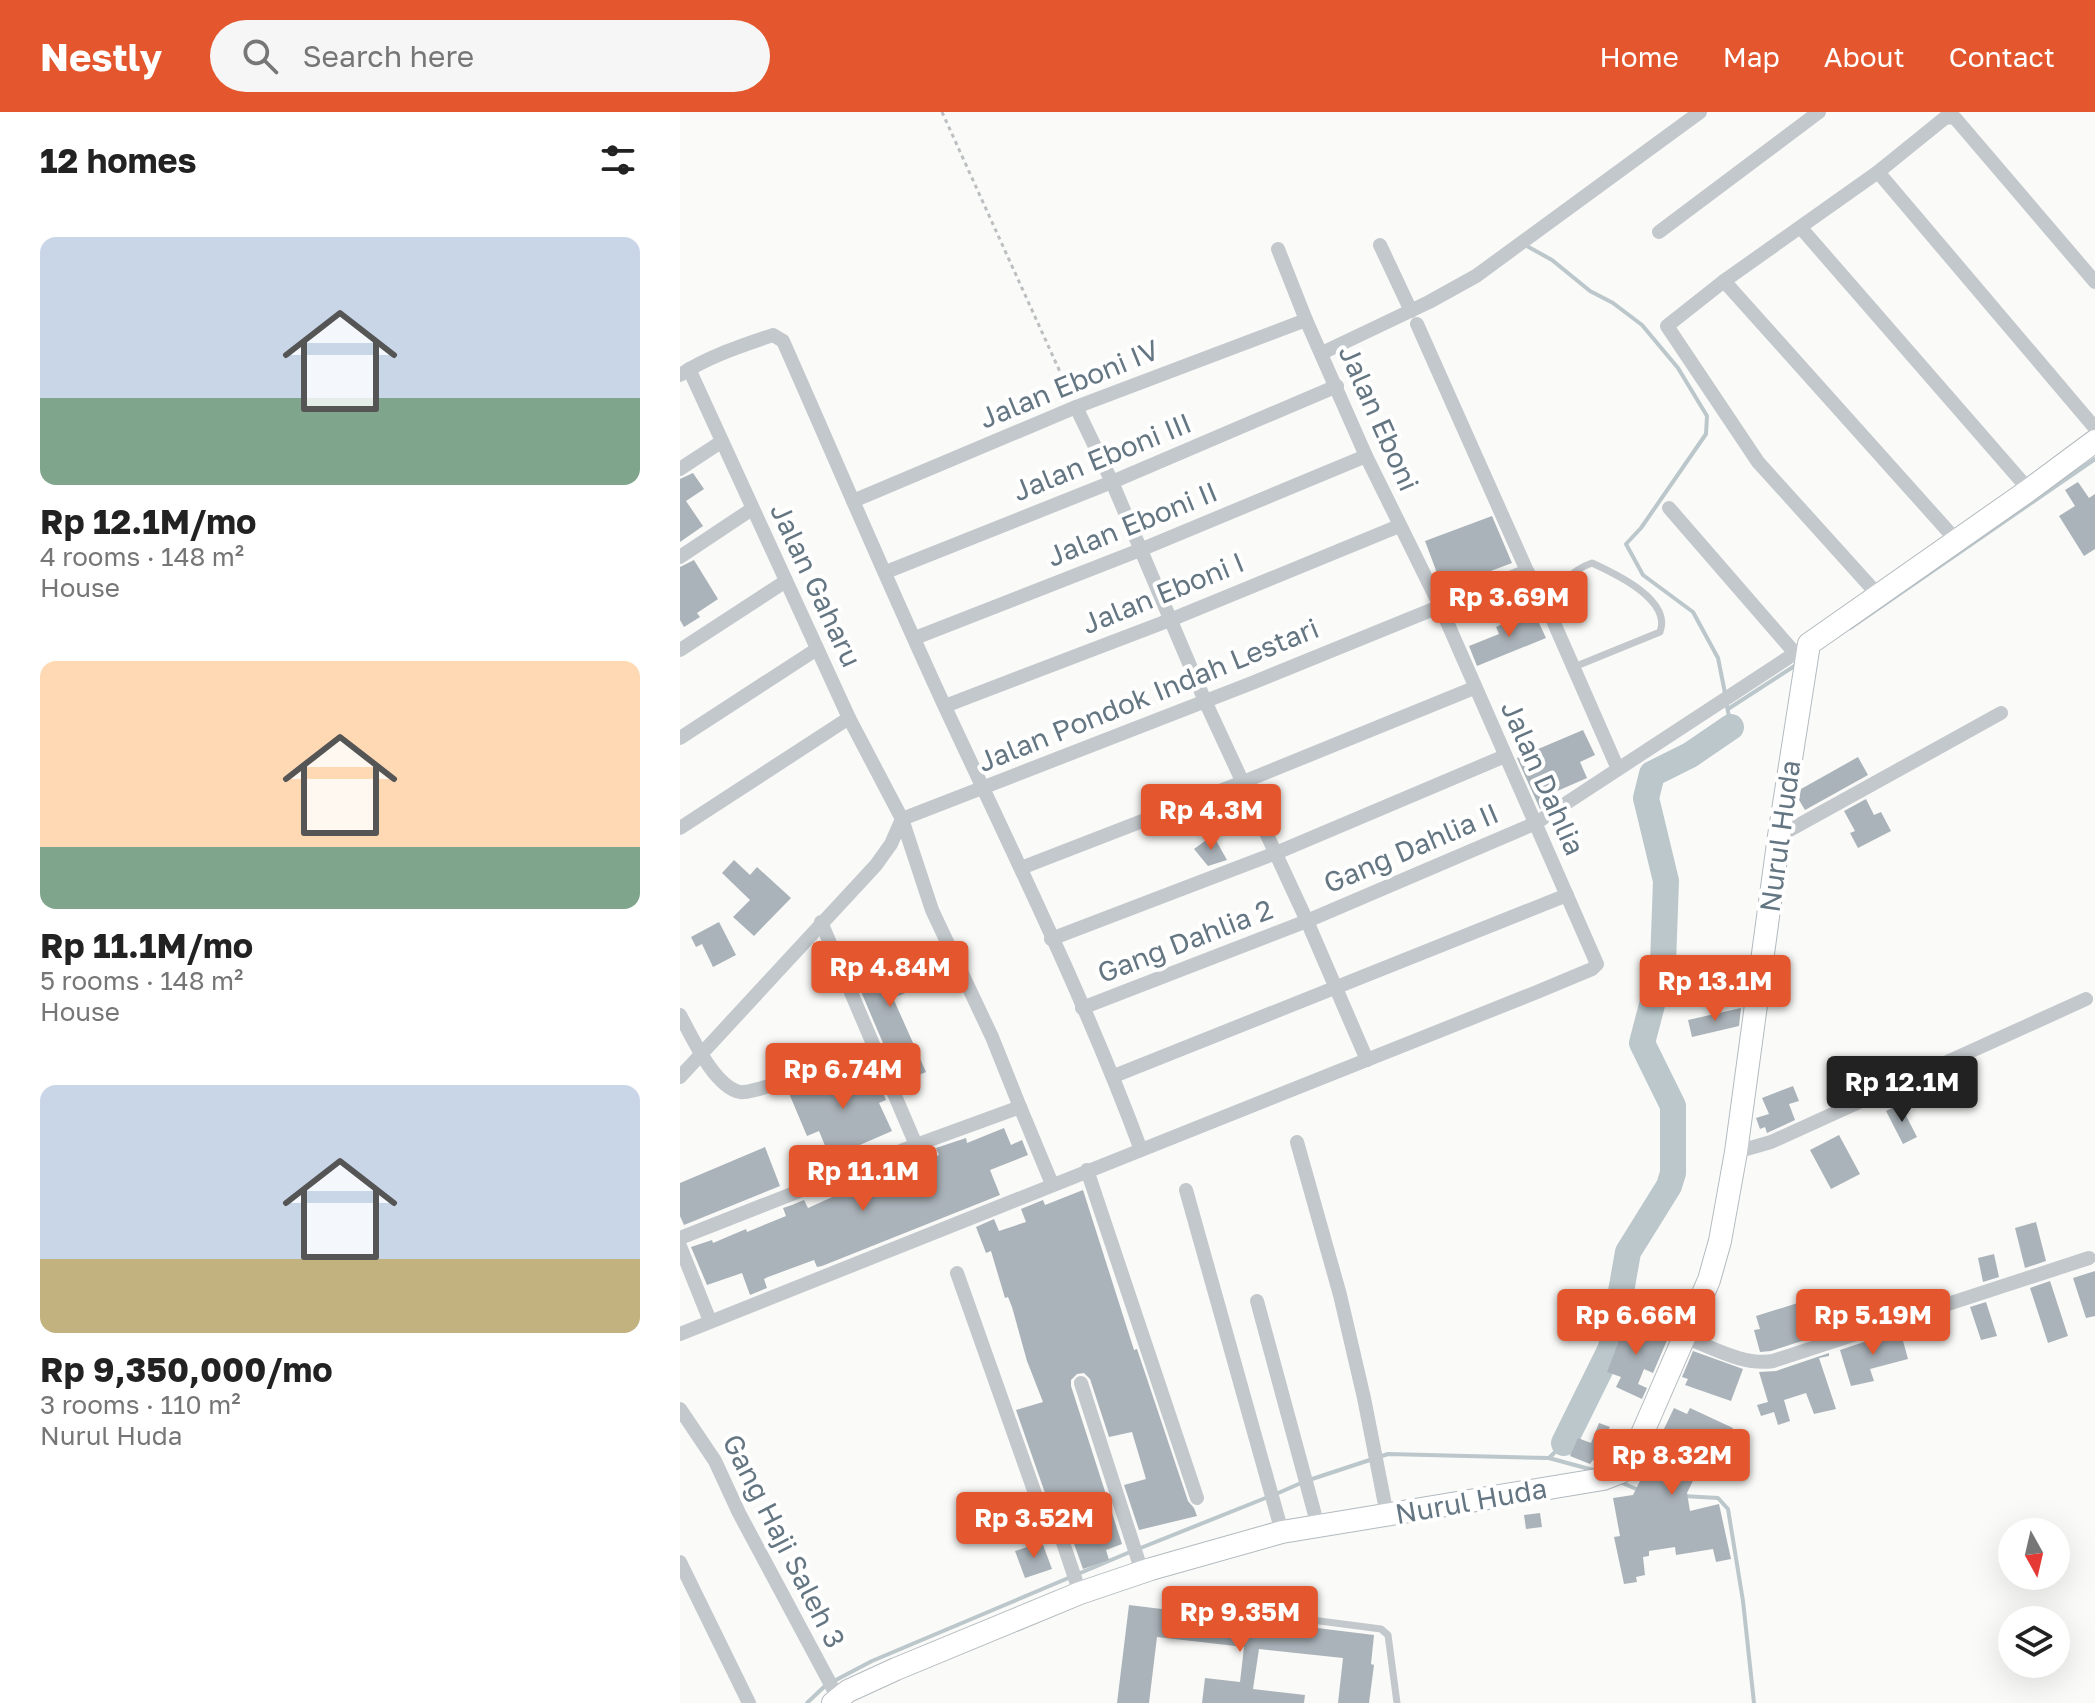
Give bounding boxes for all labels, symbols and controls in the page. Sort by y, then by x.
search box [210,20,770,92]
text: Nestly [40,34,162,79]
icon: search [238,34,282,78]
text: Search here [302,38,474,74]
text: Home [1600,40,1679,73]
text: Map [1723,40,1780,73]
text: About [1824,40,1905,73]
text: Contact [1949,40,2055,73]
icon: filters [596,138,640,182]
text: 12 homes [40,140,197,180]
icon: home [268,289,412,433]
street label: Jalan Eboni IV [974,332,1164,435]
street label: Jalan Eboni [1333,340,1426,496]
street label: Jalan Eboni III [1008,406,1196,507]
street label: Jalan Eboni II [1042,474,1222,573]
street label: Jalan Gaharu [764,498,869,672]
text: Rp 12.1M/mo [40,501,256,541]
text: 4 rooms · 148 m² [40,541,244,572]
street label: Jalan Eboni I [1077,545,1249,640]
pin: Rp 3.69M [1426,571,1592,639]
text: House [40,572,120,603]
text: Rp 3.69M [1449,581,1569,612]
street label: Jalan Pondok Indah Lestari [973,611,1323,778]
street label: Jalan Dahlia [1495,696,1592,860]
icon: home [268,713,412,857]
street label: Nurul Huda [1752,758,1807,914]
pin: Rp 4.3M [1137,784,1285,852]
text: Rp 4.3M [1159,794,1263,825]
street label: Gang Dahlia II [1319,796,1503,899]
street label: Gang Dahlia 2 [1092,892,1277,989]
text: Rp 11.1M/mo [40,925,253,965]
pin: Rp 4.84M [807,941,973,1009]
text: Rp 4.84M [829,951,951,982]
pin: Rp 13.1M [1632,955,1798,1023]
text: 5 rooms · 148 m² [40,965,243,996]
text: Rp 13.1M [1658,965,1772,996]
text: House [40,996,120,1027]
pin: Rp 6.74M [760,1043,926,1111]
text: Rp 6.74M [784,1053,902,1084]
pin: Rp 12.1M [1819,1056,1985,1124]
text: Rp 12.1M [1845,1066,1959,1097]
icon: home [268,1137,412,1281]
pin: Rp 11.1M [780,1145,946,1213]
text: Rp 11.1M [807,1155,919,1186]
pin: Rp 6.66M [1553,1289,1719,1357]
pin: Rp 5.19M [1790,1289,1956,1357]
text: Rp 6.66M [1575,1299,1697,1330]
text: Rp 5.19M [1814,1299,1932,1330]
text: Rp 9,350,000/mo [40,1349,333,1389]
text: 3 rooms · 110 m² [40,1389,241,1420]
text: Nurul Huda [40,1420,182,1451]
street label: Gang Haji Saleh 3 [716,1428,853,1653]
pin: Rp 8.32M [1589,1429,1755,1497]
text: Rp 8.32M [1612,1439,1732,1470]
street label: Nurul Huda [1393,1471,1549,1530]
pin: Rp 3.52M [951,1492,1117,1560]
text: Rp 3.52M [974,1502,1094,1533]
north arrow [1998,1518,2070,1590]
map controls [1998,1518,2070,1678]
pin: Rp 9.35M [1157,1586,1323,1654]
text: Rp 9.35M [1180,1596,1300,1627]
button: layers [1998,1606,2070,1678]

